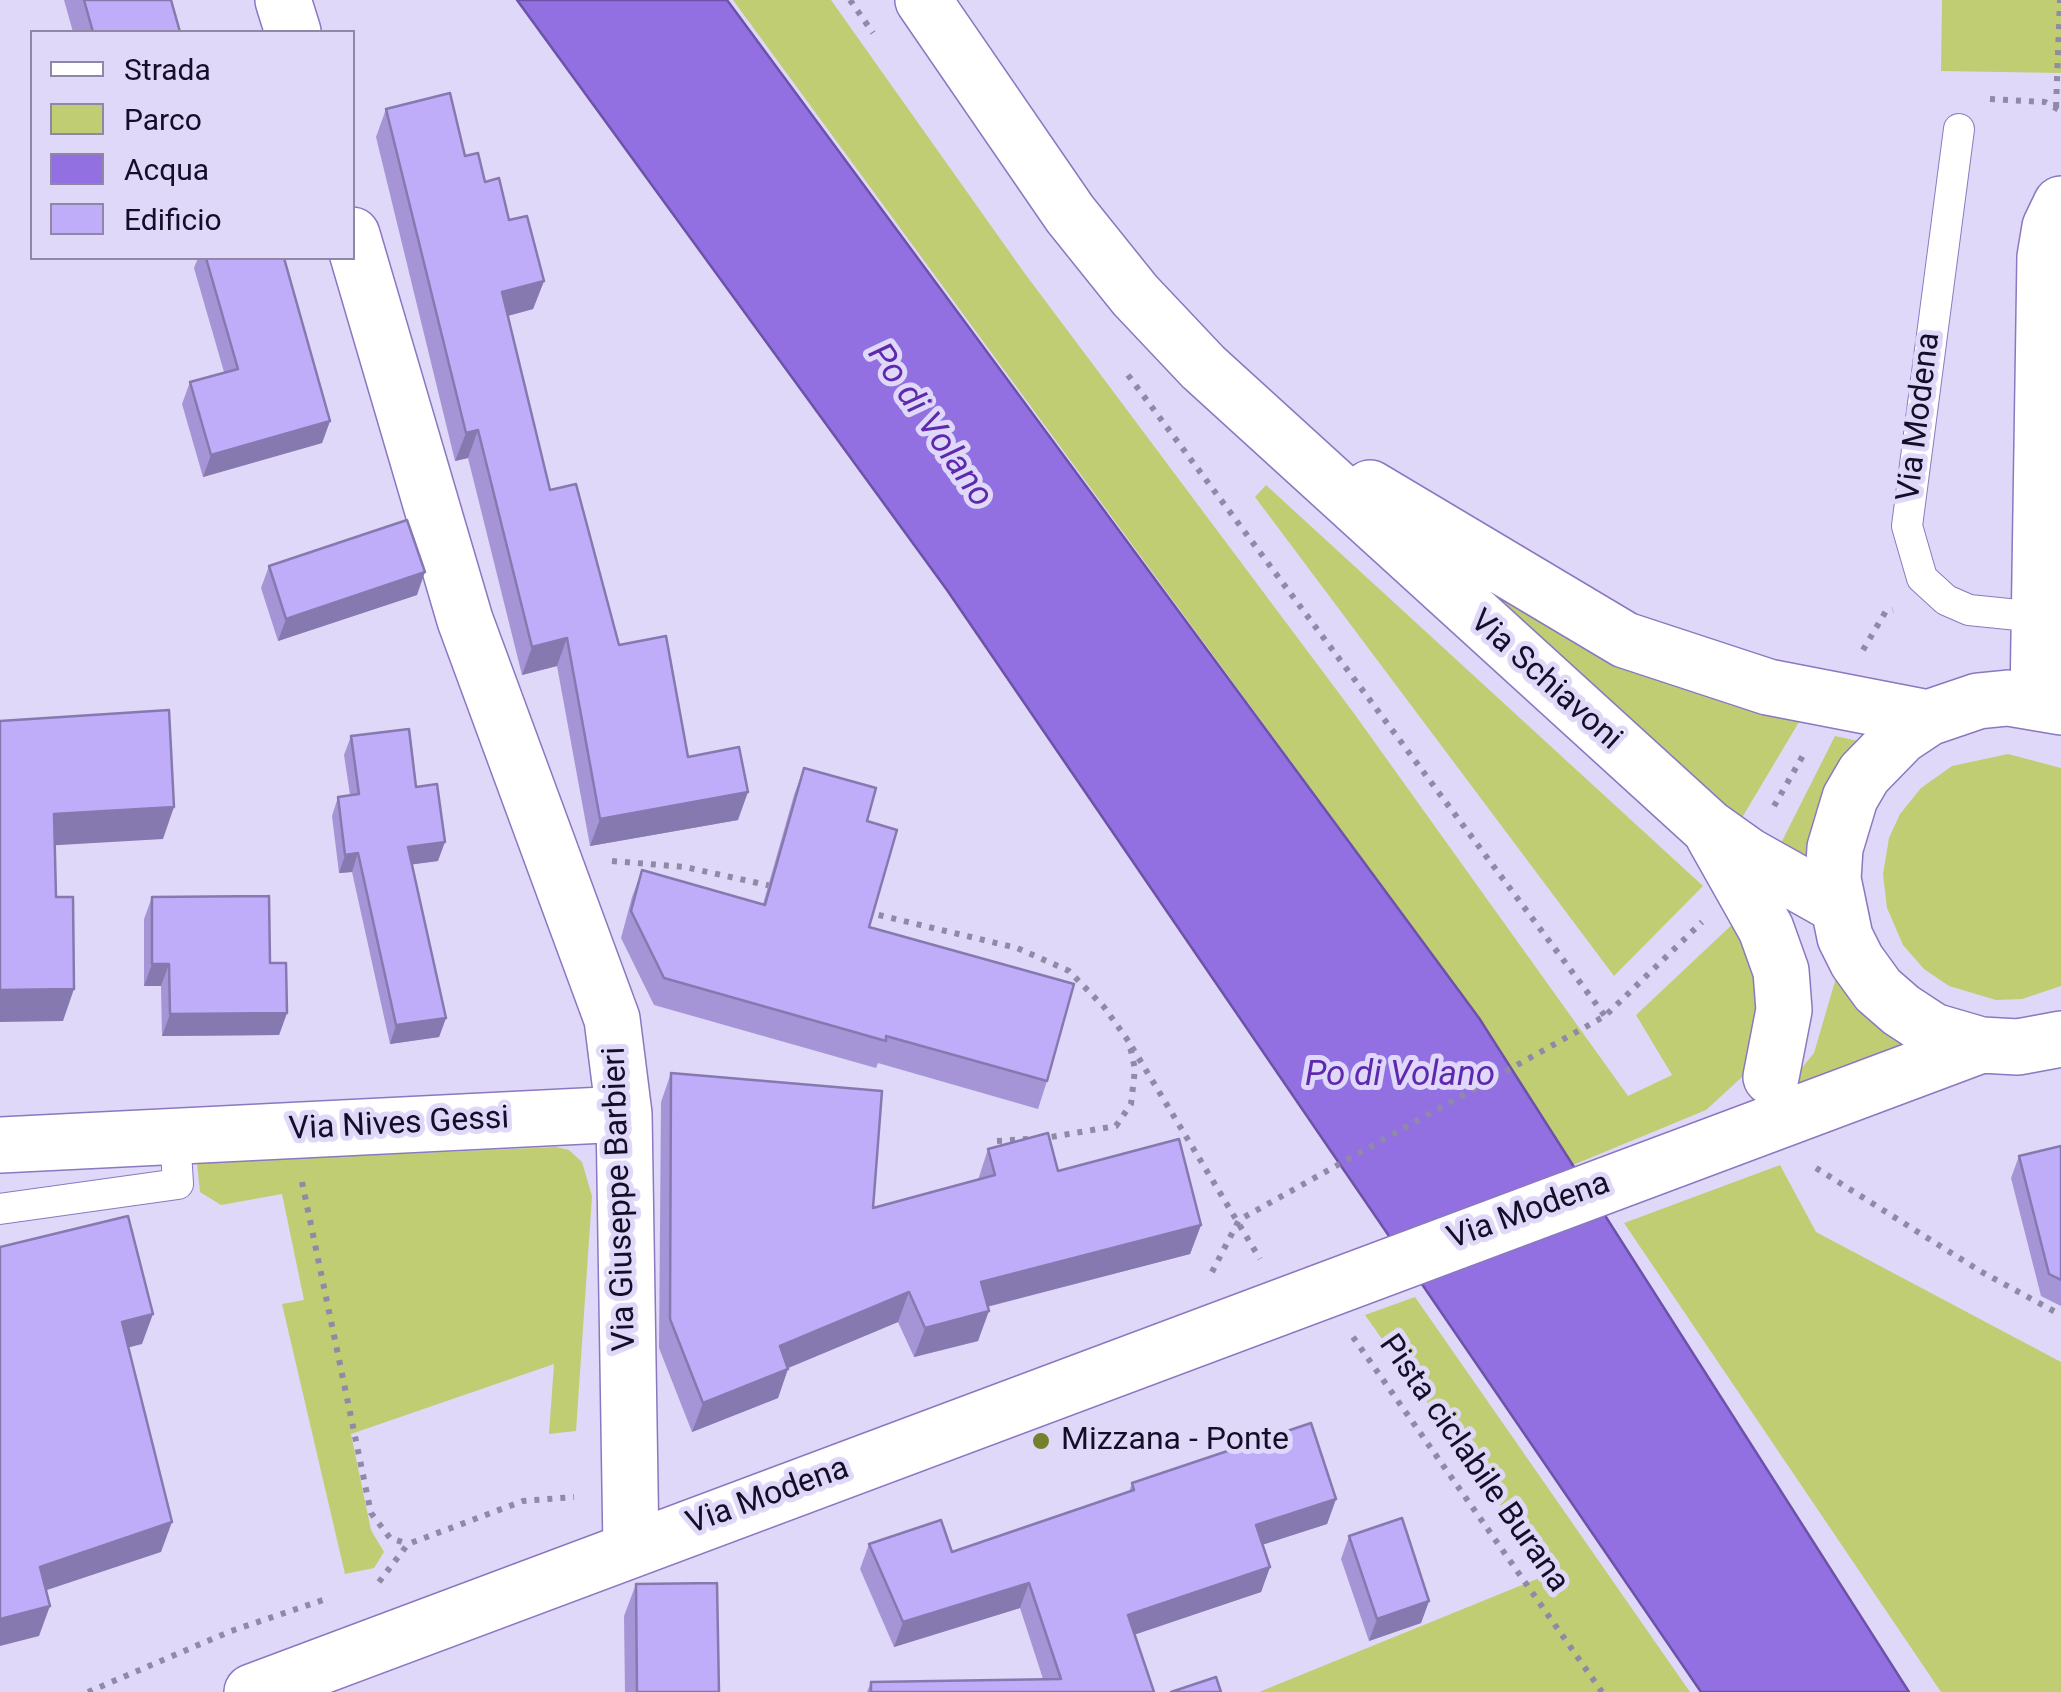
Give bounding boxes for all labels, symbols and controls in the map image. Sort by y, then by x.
legend [30,30,355,260]
text: Strada [124,52,211,87]
text: Parco [124,102,202,137]
text: Acqua [124,152,209,187]
text: Edificio [124,202,222,237]
street label: Via Modena [1891,330,1949,504]
water label: Po di Volano [857,336,1001,516]
street label: Via Schiavoni [1461,603,1629,759]
street label: Via Giuseppe Barbieri [596,1046,646,1352]
water label: Po di Volano [1305,1055,1495,1097]
street label: Via Nives Gessi [288,1100,510,1150]
street label: Via Modena [1443,1165,1615,1259]
street label: Pista ciclabile Burana [1370,1328,1576,1600]
place label: Mizzana - Ponte [1061,1422,1289,1460]
marker: Mizzana - Ponte [1030,1430,1052,1452]
street label: Via Modena [682,1450,854,1544]

